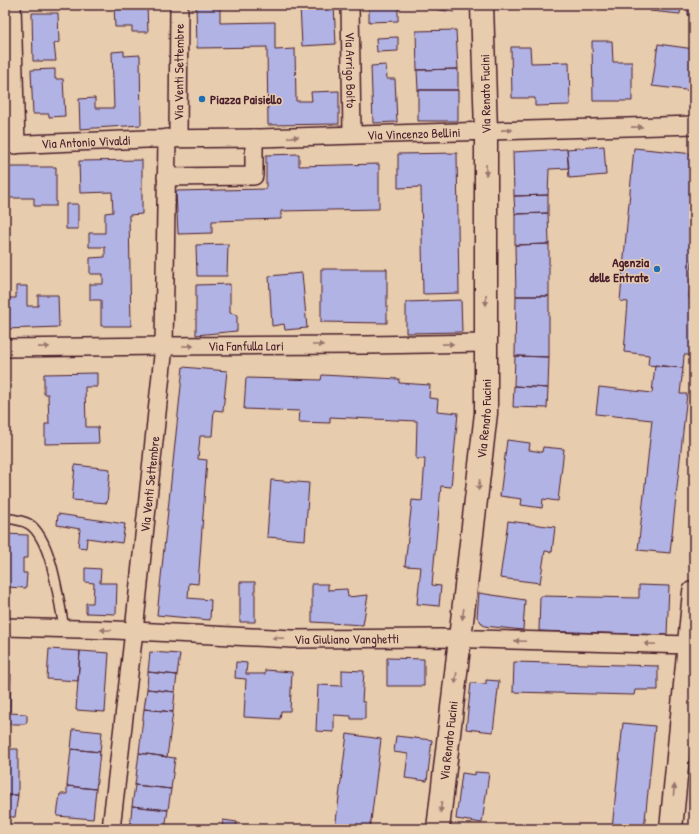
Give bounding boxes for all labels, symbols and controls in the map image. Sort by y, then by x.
street label: Via Venti Settembre [169,24,188,120]
street label: Via Arrigo Boito [341,32,361,108]
street label: Via Renato Fucini [475,54,495,134]
place label: Piazza Paisiello [210,90,282,108]
marker: Piazza Paisiello [197,94,207,104]
street label: Via Vincenzo Bellini [367,123,461,144]
one-way arrow [631,123,643,130]
one-way arrow [501,127,514,133]
street label: Via Antonio Vivaldi [41,131,131,152]
one-way arrow [287,134,300,140]
one-way arrow [483,164,489,177]
place label: Agenzia delle Entrate [589,253,650,286]
marker: Agenzia delle Entrate [652,264,662,274]
one-way arrow [483,294,489,307]
street label: Via Fanfulla Lari [208,336,284,355]
one-way arrow [442,341,455,347]
one-way arrow [312,342,325,348]
one-way arrow [182,343,195,349]
one-way arrow [38,344,51,350]
street label: Via Renato Fucini [472,379,495,460]
street label: Via Venti Settembre [135,435,163,533]
one-way arrow [476,479,482,491]
one-way arrow [460,608,466,620]
one-way arrow [99,627,112,633]
street label: Via Giuliano Vanghetti [294,629,399,648]
one-way arrow [272,635,284,642]
one-way arrow [514,637,526,644]
one-way arrow [643,641,656,647]
one-way arrow [452,672,459,684]
street label: Via Renato Fucini [435,700,462,781]
one-way arrow [671,784,678,796]
one-way arrow [437,801,444,813]

